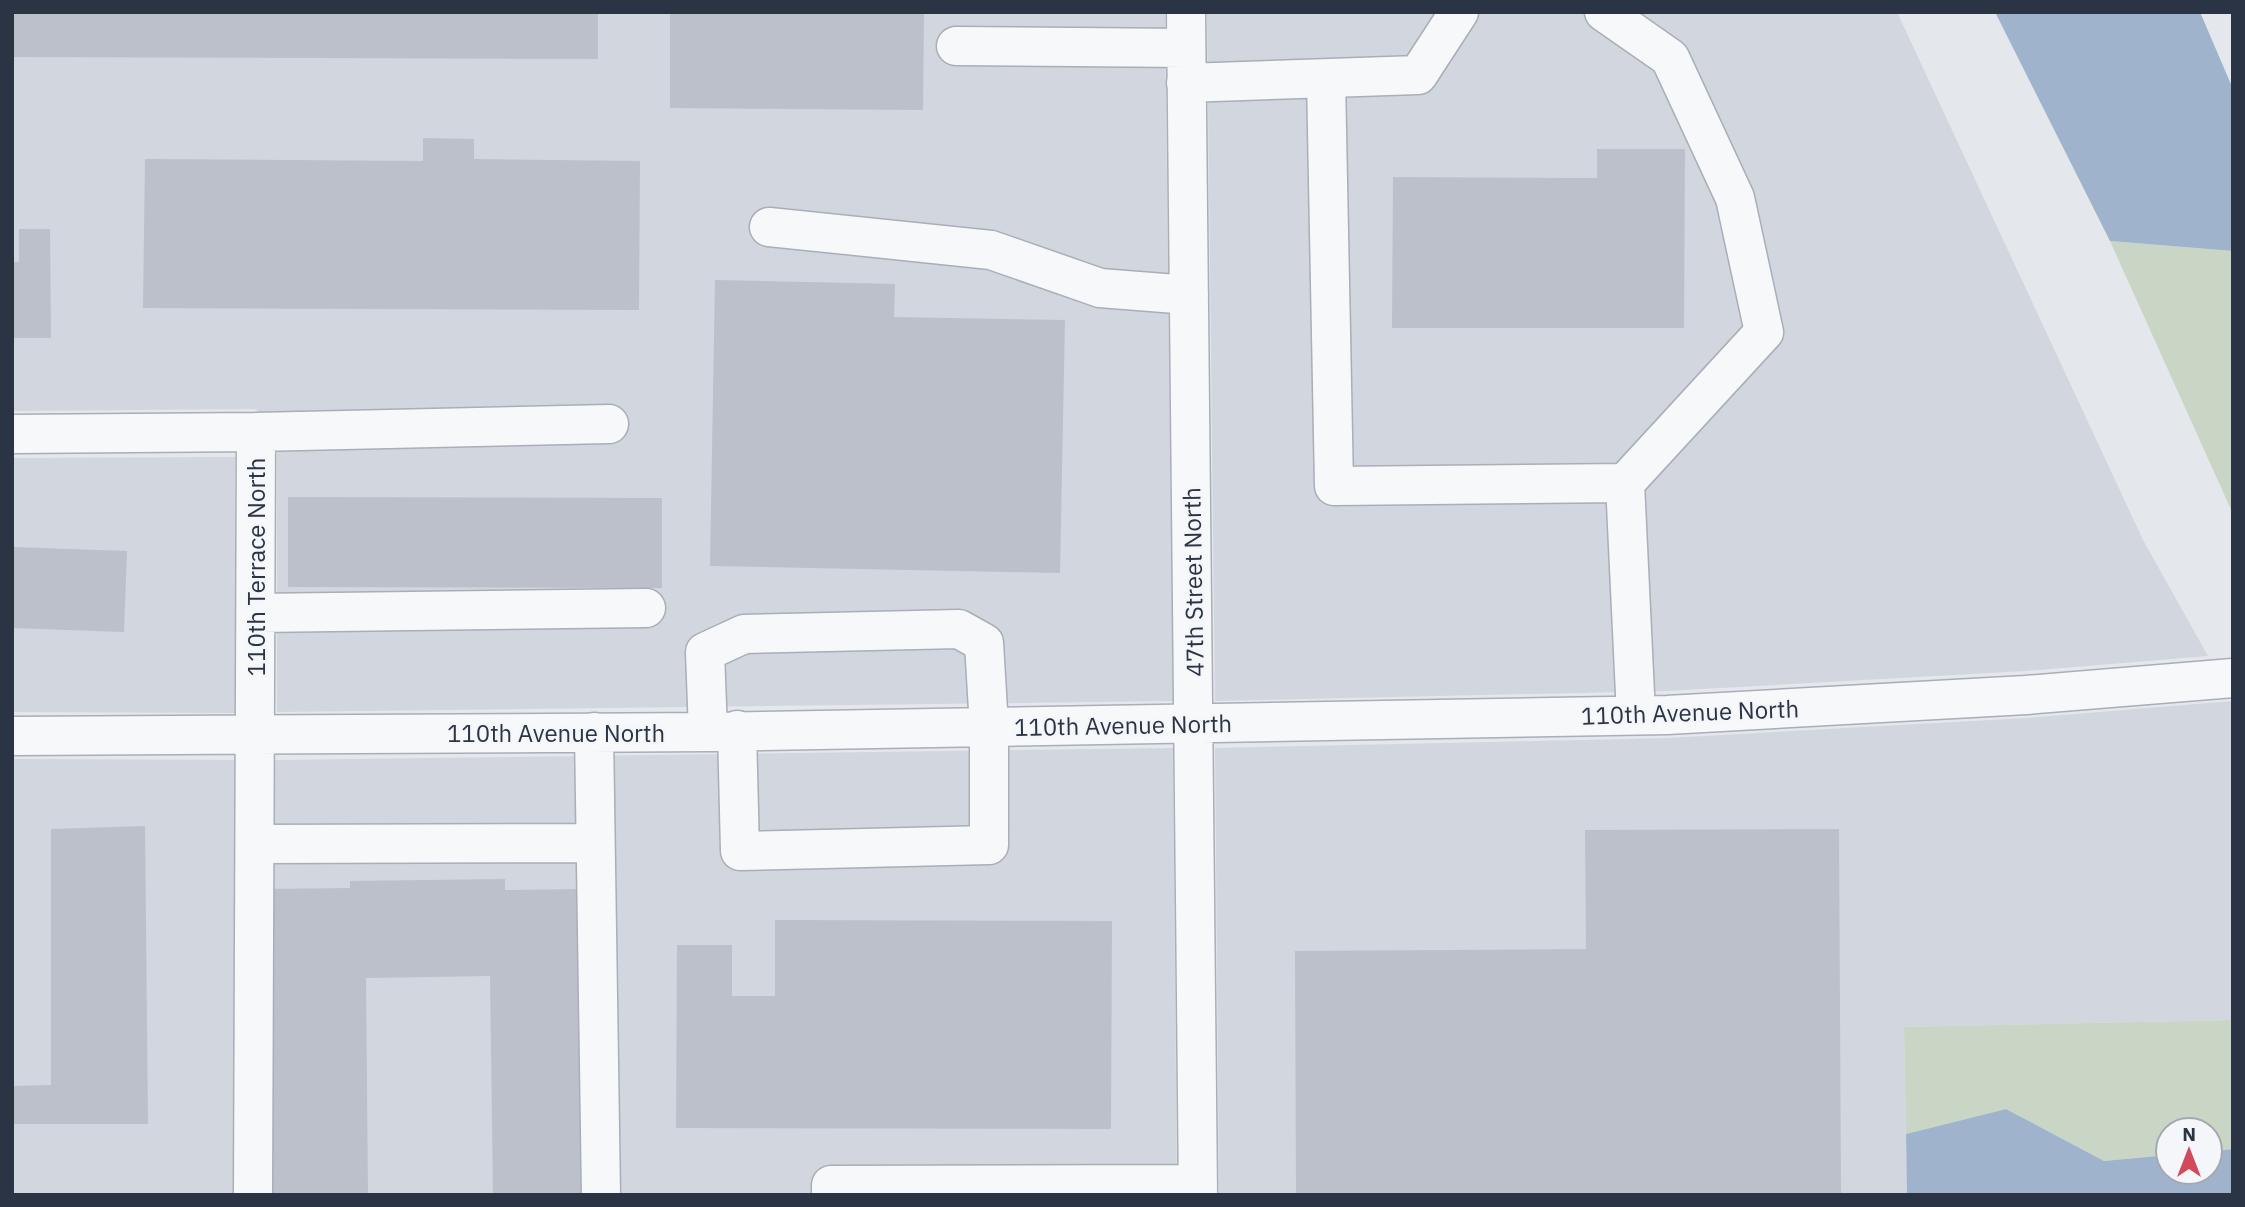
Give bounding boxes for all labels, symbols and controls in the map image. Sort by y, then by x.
street label: 110th Terrace North [240,458,272,676]
street label: 47th Street North [1175,487,1211,677]
street label: 110th Avenue North [1580,692,1800,732]
street label: 110th Avenue North [1014,707,1232,743]
street label: 110th Avenue North [447,717,665,749]
north arrow [2154,1116,2224,1186]
text: N [2182,1122,2196,1146]

